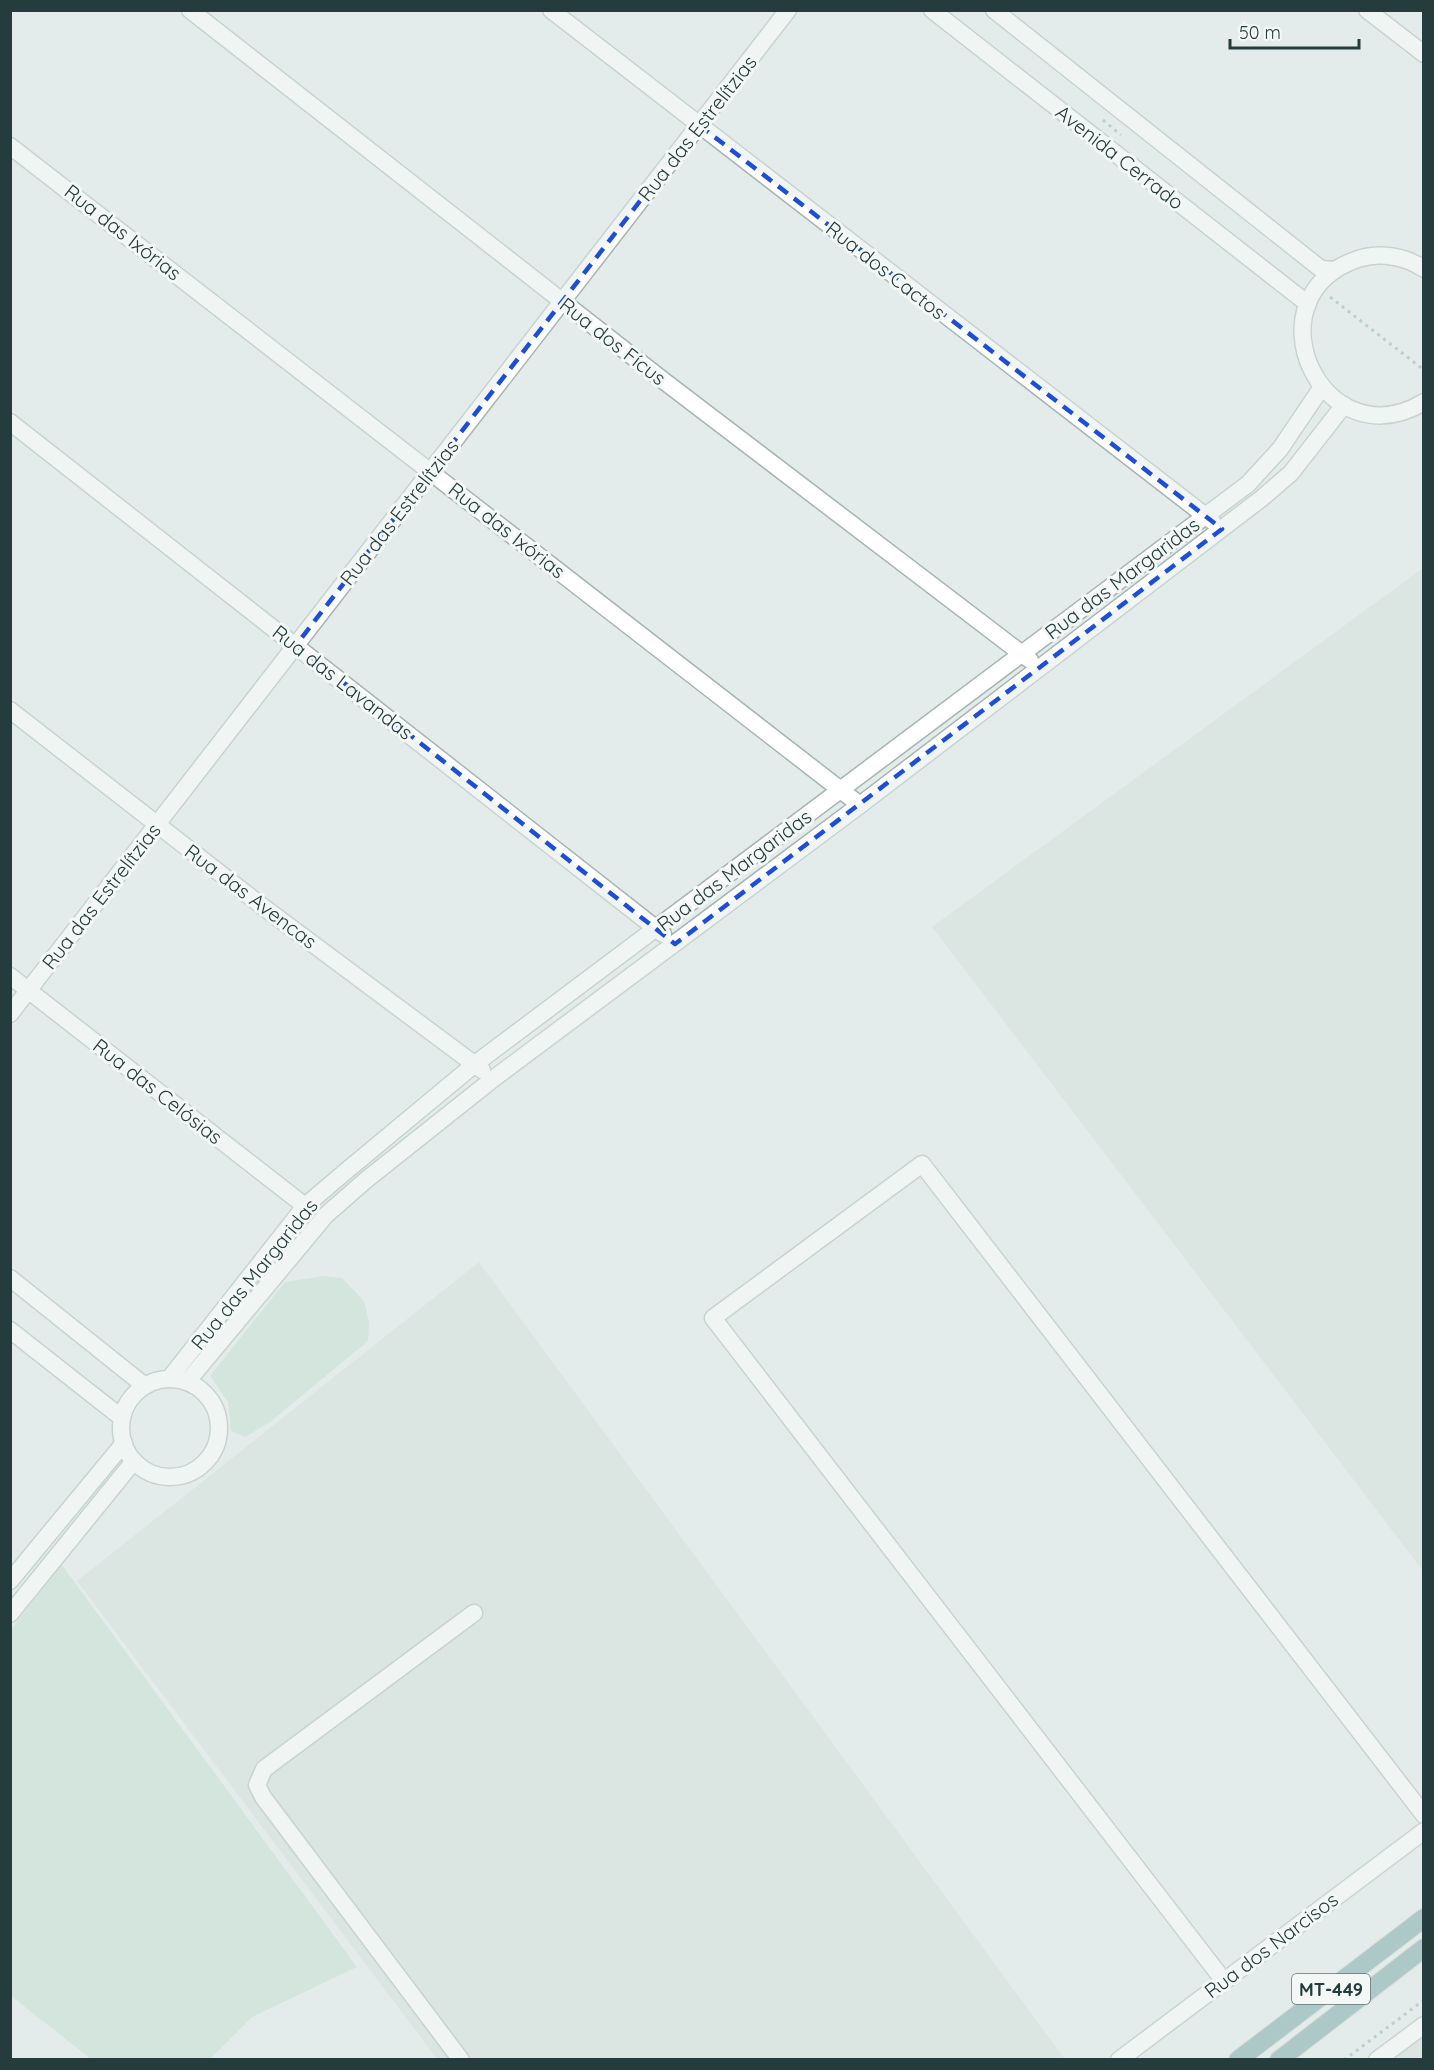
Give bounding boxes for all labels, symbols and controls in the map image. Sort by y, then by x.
scale bar [1230,12,1359,50]
text: 50 m [1239,21,1281,44]
street label: Rua das Estrelítzias [632,50,762,206]
street label: Avenida Cerrado [1051,99,1189,215]
street label: Rua das Ixórias [60,179,186,285]
street label: Rua dos Cactos [821,216,951,324]
street label: Rua dos Fícus [555,292,671,390]
street label: Rua das Estrelítzias [334,434,464,590]
street label: Rua das Ixórias [444,477,570,583]
street label: Rua das Margaridas [1040,512,1204,644]
street label: Rua das Lavandas [268,619,418,745]
street label: Rua das Margaridas [652,804,816,936]
street label: Rua das Estrelítzias [36,818,166,974]
street label: Rua das Avencas [180,838,322,954]
street label: Rua das Celósias [88,1033,228,1149]
street label: Rua das Margaridas [185,1193,323,1355]
street label: Rua dos Narcisos [1199,1887,1343,2003]
road number: MT-449 [1292,1974,1370,2004]

